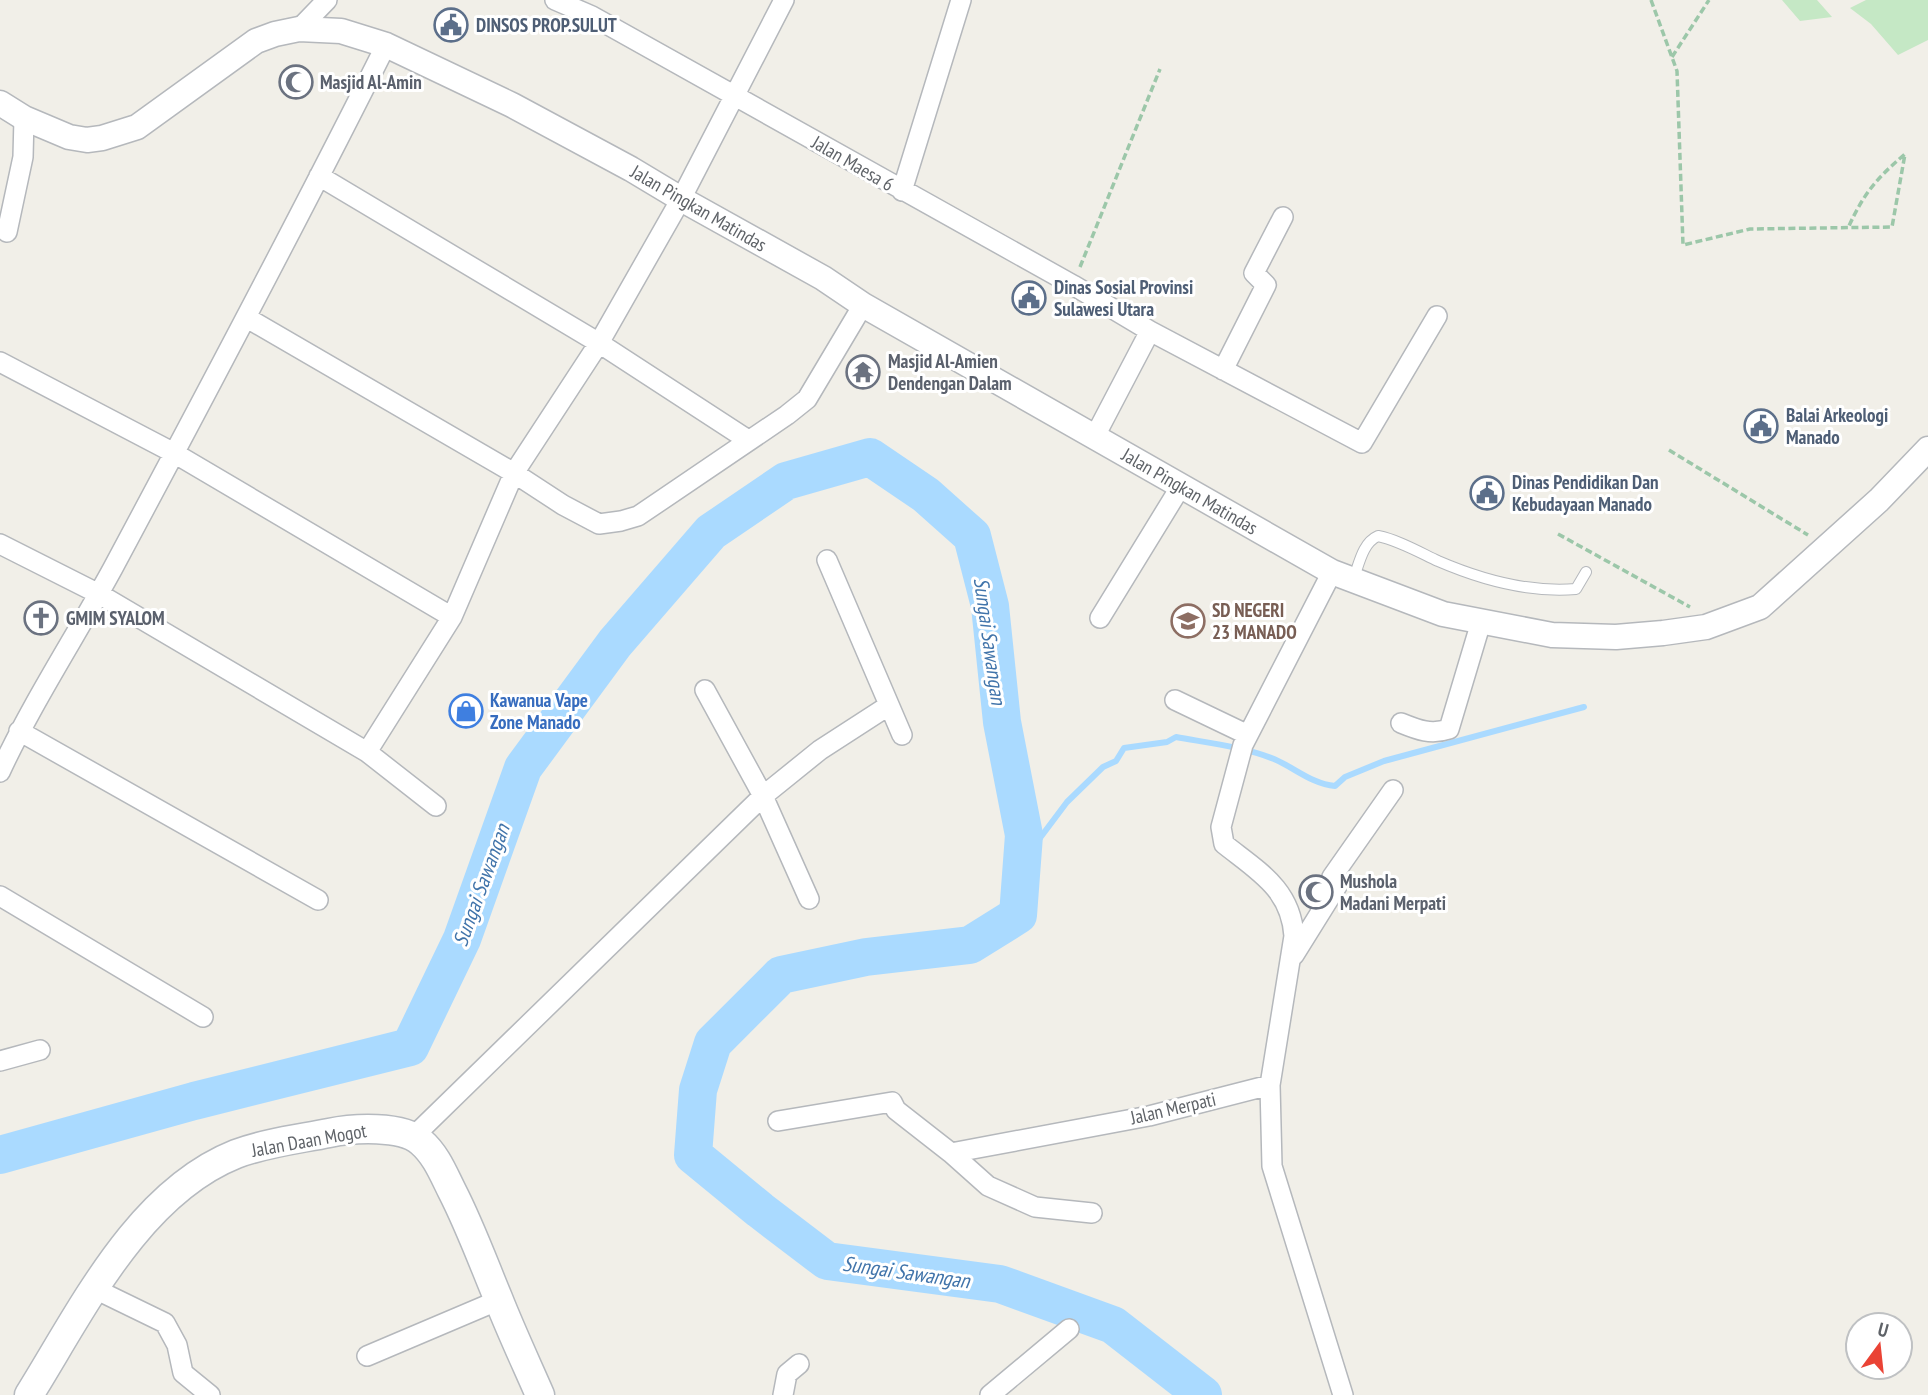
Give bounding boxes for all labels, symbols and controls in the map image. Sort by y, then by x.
public building icon: DINSOS PROP.SULUT [432,6,470,44]
place label: DINSOS PROP.SULUT [476,13,617,37]
mosque icon: Masjid Al-Amin [277,63,315,101]
place label: Masjid Al-Amin [320,70,422,94]
street label: Jalan Maesa 6 [807,129,898,196]
street label: Jalan Pingkan Matindas [626,159,771,257]
place label: Dinas Sosial Provinsi Sulawesi Utara [1054,275,1193,321]
public building icon: Dinas Sosial Provinsi Sulawesi Utara [1010,279,1048,317]
place label: Masjid Al-Amien Dendengan Dalam [888,349,1012,395]
temple icon: Masjid Al-Amien Dendengan Dalam [844,353,882,391]
place label: Balai Arkeologi Manado [1786,403,1888,449]
public building icon: Balai Arkeologi Manado [1742,407,1780,445]
street label: Jalan Pingkan Matindas [1117,442,1262,540]
place label: Dinas Pendidikan Dan Kebudayaan Manado [1512,470,1659,516]
public building icon: Dinas Pendidikan Dan Kebudayaan Manado [1468,474,1506,512]
water label: Sungai Sawangan [968,576,1013,708]
place label: SD NEGERI 23 MANADO [1212,598,1297,644]
church icon: GMIM SYALOM [22,599,60,637]
school or university icon: SD NEGERI 23 MANADO [1169,602,1207,640]
place label: GMIM SYALOM [66,606,165,630]
place label: Kawanua Vape Zone Manado [490,688,588,734]
shop icon: Kawanua Vape Zone Manado [447,692,485,730]
water label: Sungai Sawangan [446,819,516,950]
place label: Mushola Madani Merpati [1340,869,1446,915]
mosque icon: Mushola Madani Merpati [1297,873,1335,911]
street label: Jalan Merpati [1127,1087,1218,1130]
street label: Jalan Daan Mogot [249,1118,369,1162]
water label: Sungai Sawangan [841,1250,973,1295]
north arrow [1844,1311,1914,1381]
text: U [1876,1317,1891,1342]

